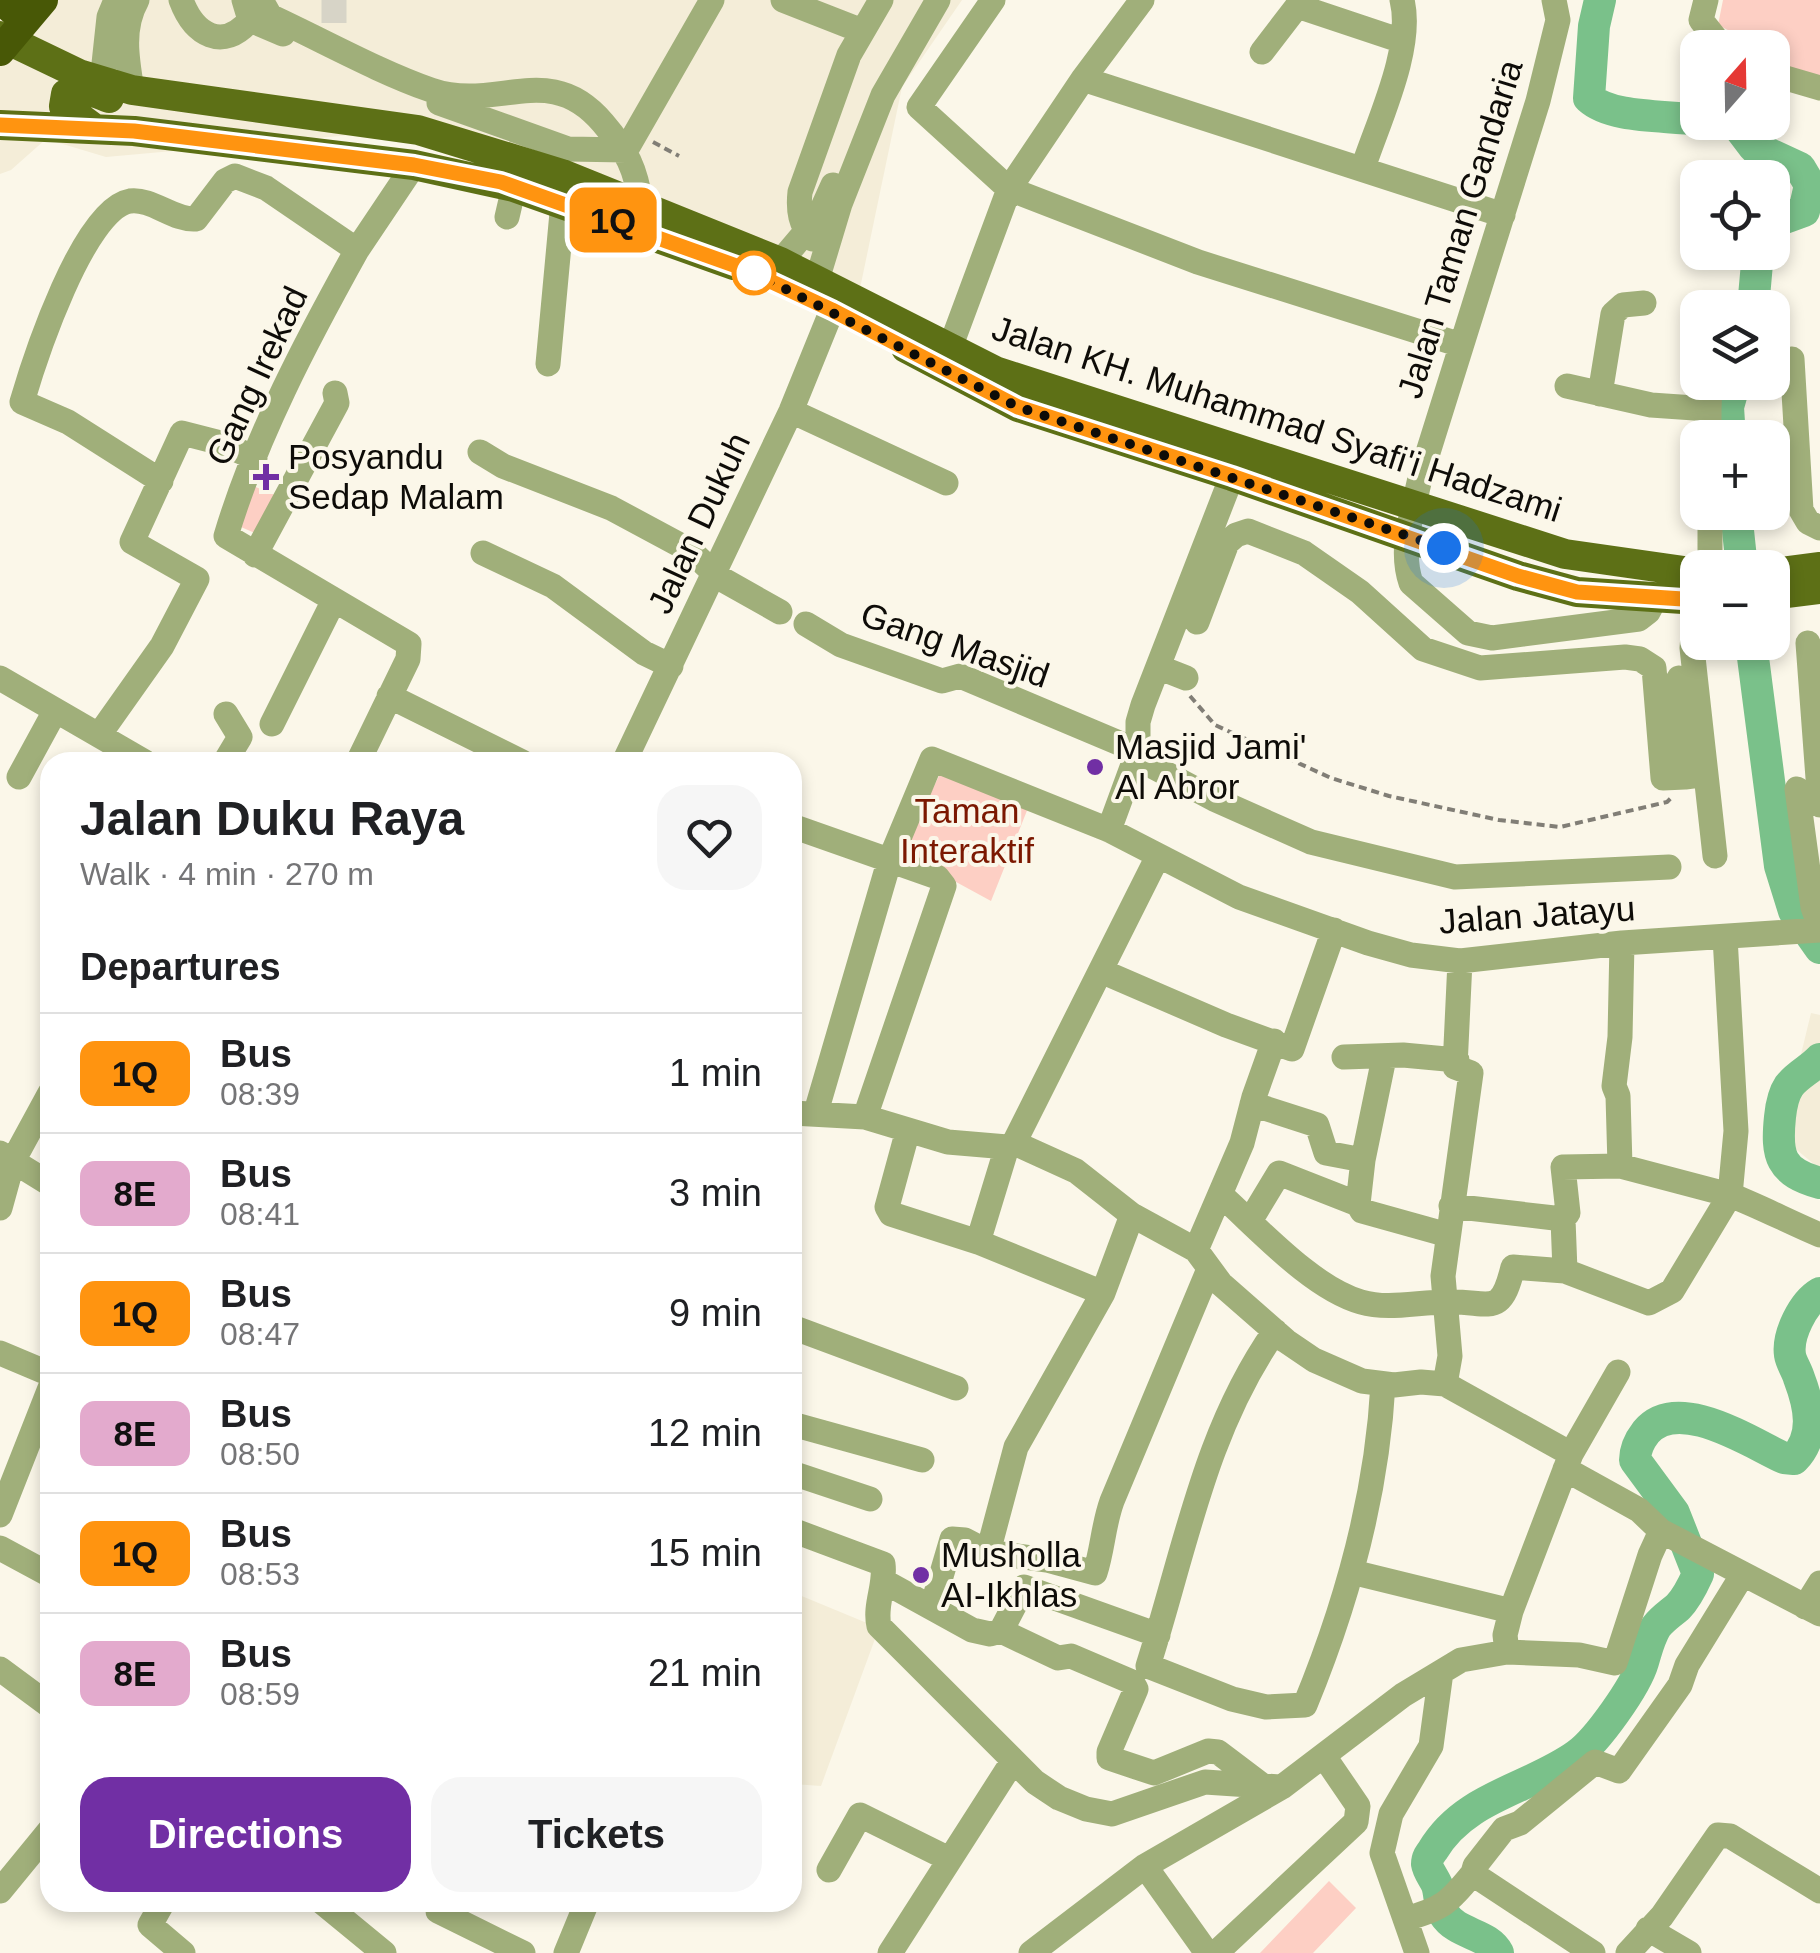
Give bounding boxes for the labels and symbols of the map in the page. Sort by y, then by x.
north arrow [1680,30,1790,140]
street label: Jalan Taman Gandaria [1389,55,1530,403]
line badge: 1Q [568,188,658,252]
unlabelled marker [733,252,775,294]
street label: Gang Irekad [198,280,315,471]
street label: Jalan KH. Muhammad Syafi'i Hadzami [988,308,1567,529]
street label: Jalan Dukuh [640,426,757,619]
place label: Posyandu Sedap Malam [288,437,504,516]
marker: Posyandu Sedap Malam [253,464,279,490]
your location [1419,523,1469,573]
street label: Gang Masjid [856,594,1054,695]
place label: Masjid Jami' Al Abror [1115,727,1306,806]
marker: Masjid Jami' Al Abror [1084,756,1106,778]
park label: Taman Interaktif [900,791,1034,870]
street label: Jalan Jatayu [1438,888,1636,941]
place label: Musholla AI-Ikhlas [941,1535,1082,1614]
marker: Musholla AI-Ikhlas [910,1564,932,1586]

